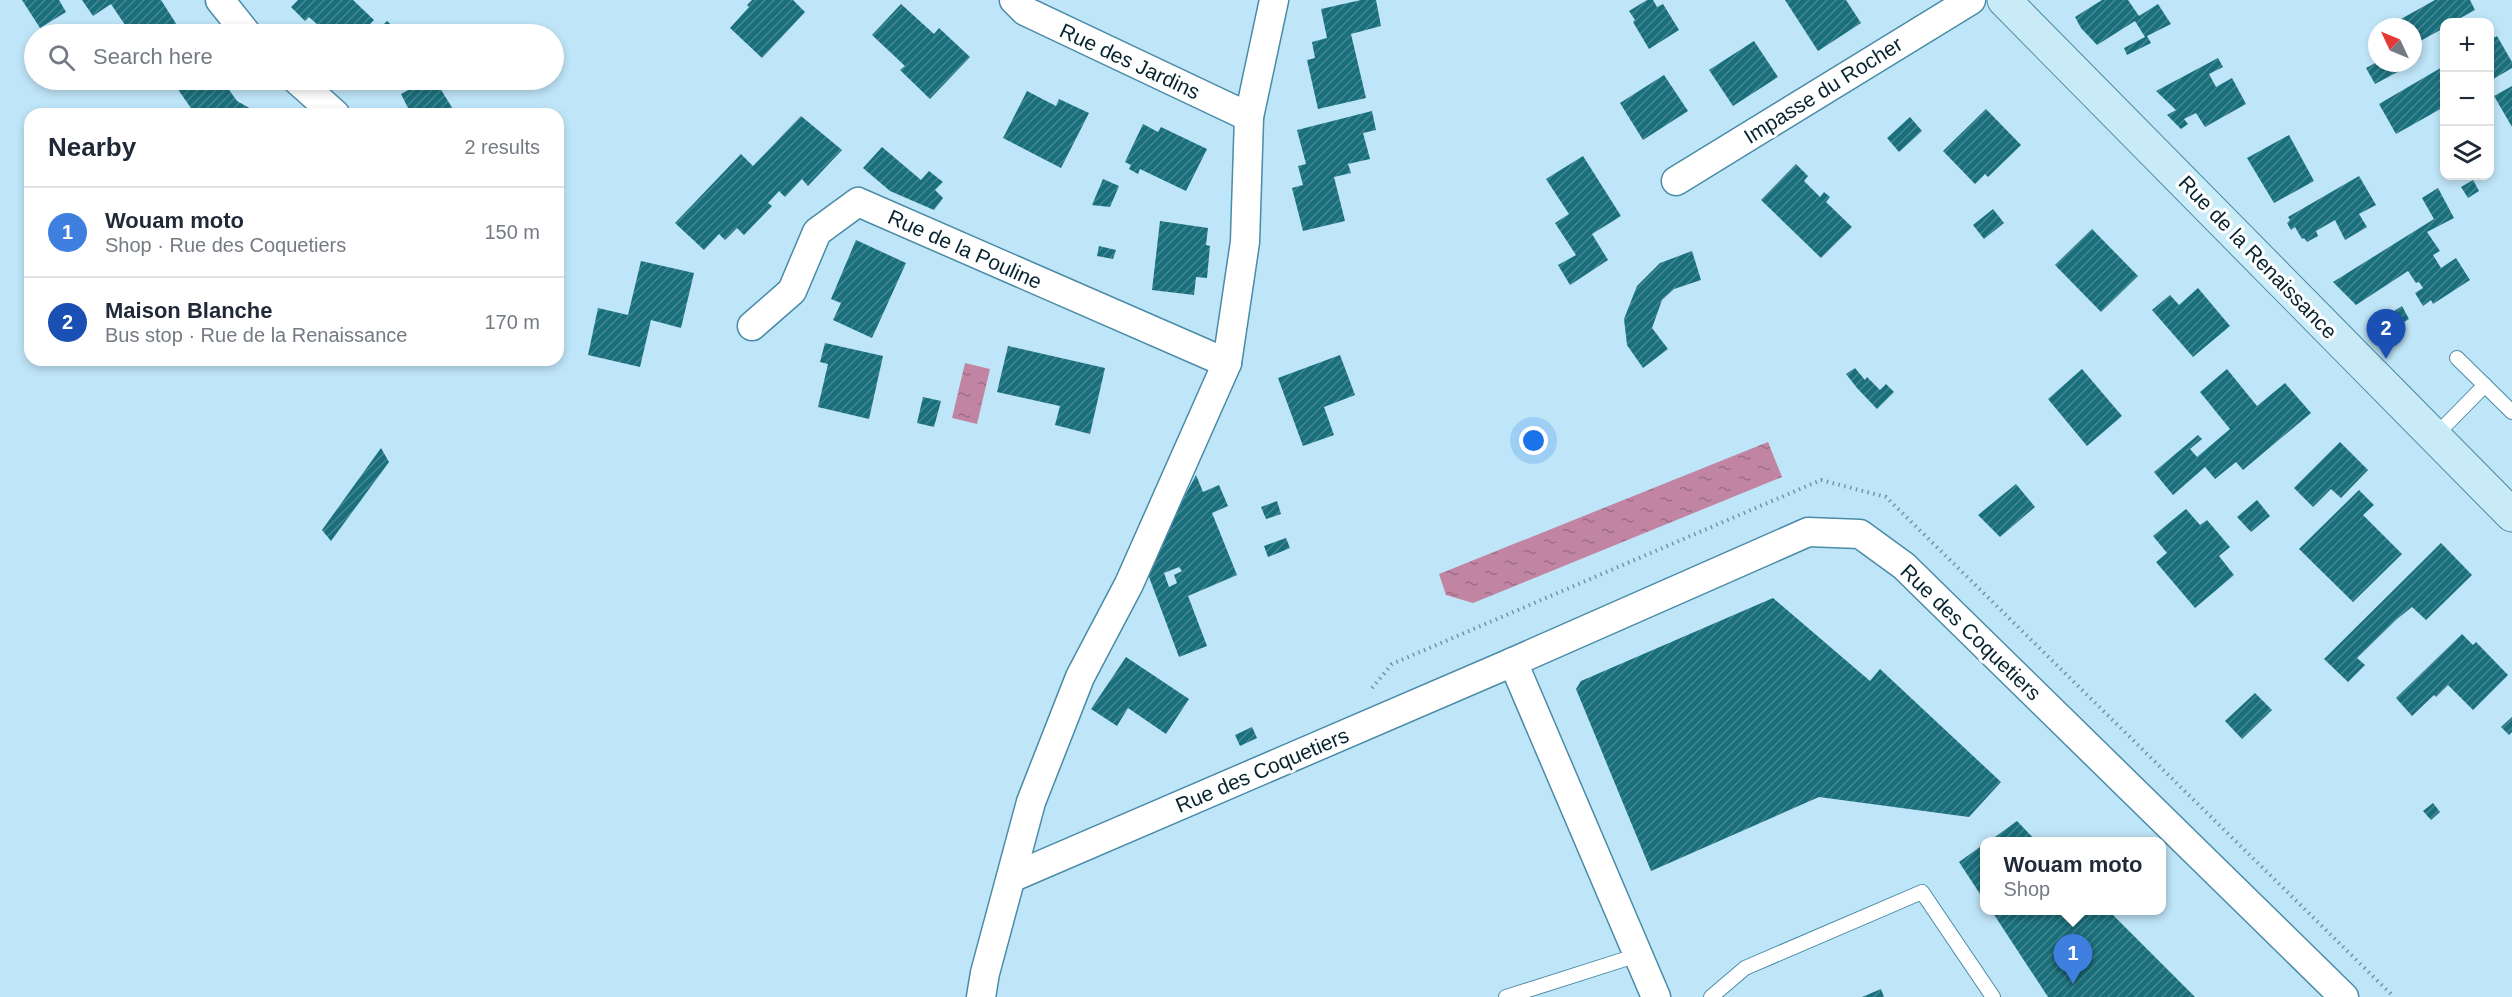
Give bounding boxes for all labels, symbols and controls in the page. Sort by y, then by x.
north arrow [2368,18,2422,72]
map controls [2440,18,2494,180]
button: + [2440,18,2494,72]
street label: Rue des Jardins [1056,19,1204,103]
search box [24,24,564,90]
street label: Impasse du Rocher [1740,32,1906,148]
icon: search [45,41,78,74]
text: Search here [93,44,213,69]
button: − [2440,72,2494,126]
button: layers [2440,126,2494,180]
text: Nearby [48,132,136,162]
text: 2 results [464,136,540,158]
street label: Rue de la Renaissance [2174,171,2342,343]
street label: Rue de la Pouline [885,205,1045,293]
text: Wouam moto [105,208,244,233]
text: 1 [62,221,73,243]
text: 150 m [484,221,540,243]
text: Shop · Rue des Coquetiers [105,234,346,256]
text: Maison Blanche [105,298,272,323]
pin: 2 [2366,310,2406,359]
text: 2 [62,311,73,333]
text: 170 m [484,311,540,333]
text: Bus stop · Rue de la Renaissance [105,324,407,346]
your location [1519,426,1548,455]
street label: Rue des Coquetiers [1896,559,2046,705]
street label: Rue des Coquetiers [1172,723,1352,817]
popup [1980,837,2166,915]
text: Wouam moto [2004,852,2142,877]
text: Shop [2004,878,2050,900]
pin: 1 [2054,934,2092,984]

